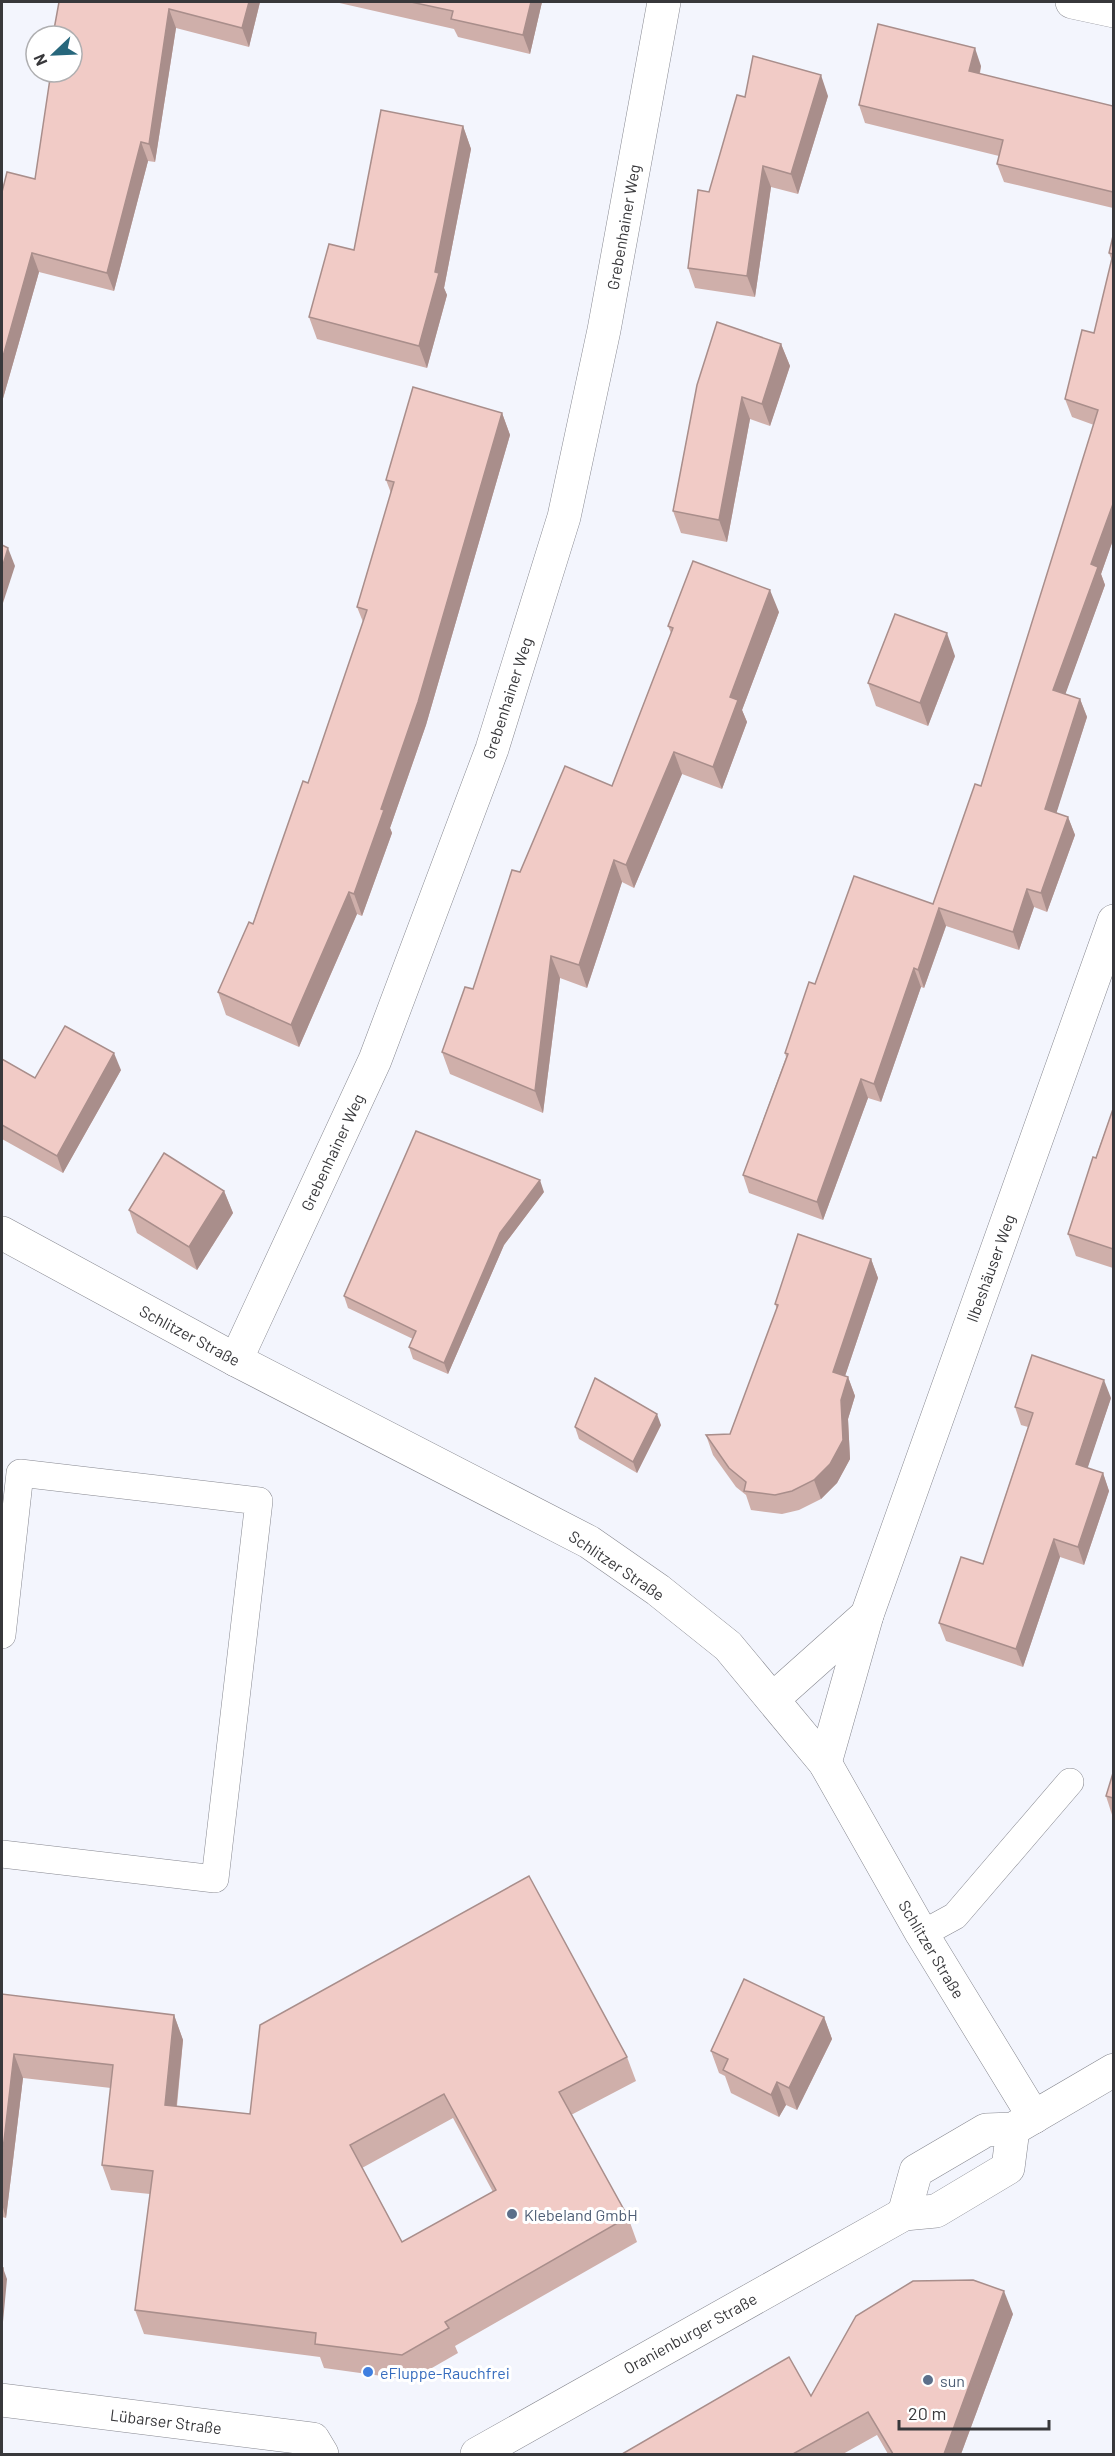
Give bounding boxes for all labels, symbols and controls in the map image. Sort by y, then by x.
north arrow [24,24,84,84]
text: N [29,51,51,69]
street label: Grebenhainer Weg [603,163,643,291]
street label: Grebenhainer Weg [478,635,536,761]
street label: Grebenhainer Weg [297,1090,367,1214]
street label: Ilbeshäuser Weg [962,1211,1018,1325]
street label: Schlitzer Straße [136,1301,244,1369]
street label: Schlitzer Straße [566,1526,668,1604]
street label: Schlitzer Straße [895,1896,969,2002]
place label: Klebeland GmbH [524,2205,638,2224]
marker: Klebeland GmbH [505,2207,519,2221]
street label: Oranienburger Straße [620,2288,760,2378]
place label: eFluppe-Rauchfrei [380,2363,510,2382]
marker: eFluppe-Rauchfrei [361,2365,375,2379]
place label: sun [940,2371,965,2390]
marker: sun [921,2373,935,2387]
scale bar [899,2393,1049,2431]
text: 20 m [908,2402,946,2424]
street label: Lübarser Straße [109,2405,223,2437]

